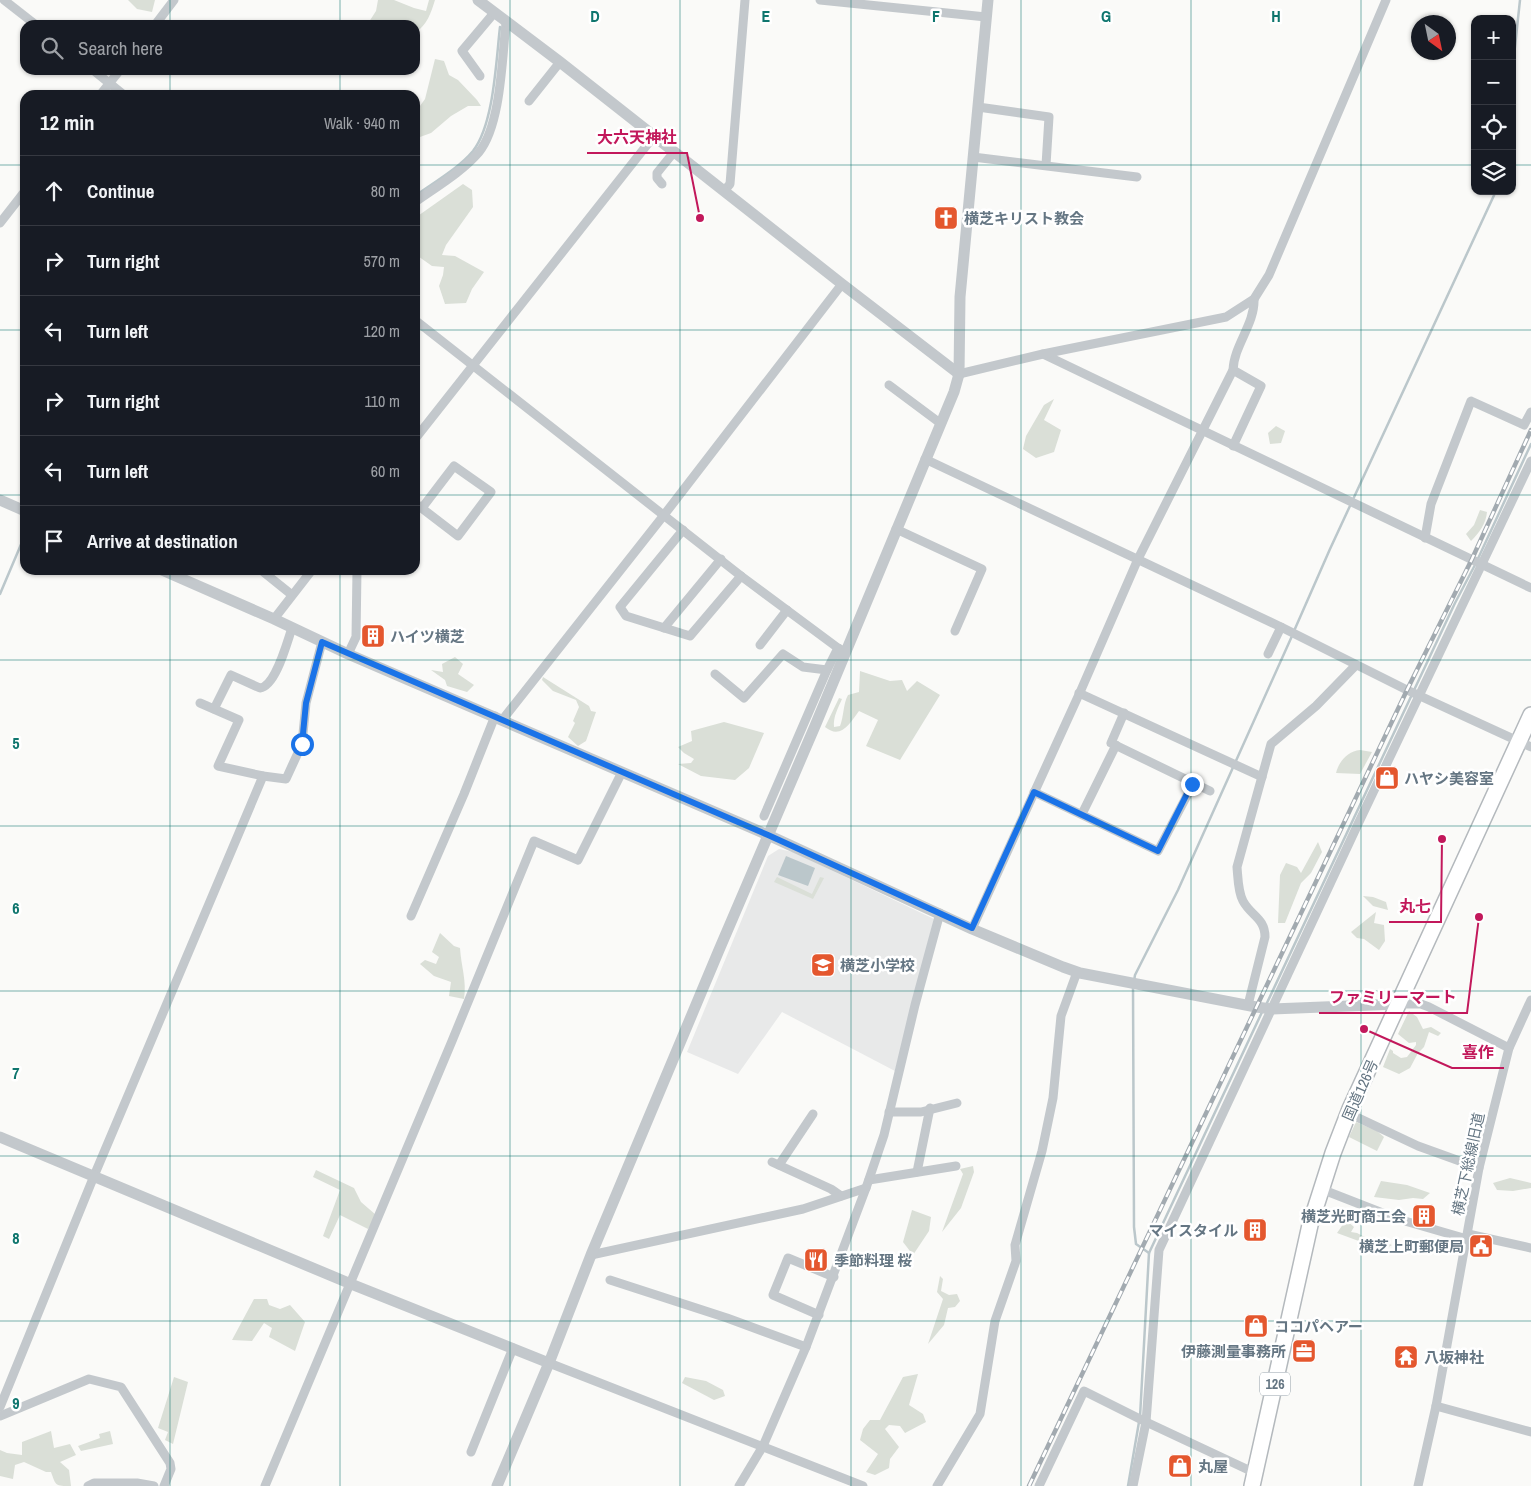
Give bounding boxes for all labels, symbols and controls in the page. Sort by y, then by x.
text: D [590,5,600,27]
text: E [762,5,771,27]
text: F [932,5,940,27]
text: G [1101,5,1111,27]
text: H [1271,5,1281,27]
north arrow [1411,15,1456,60]
map controls [1471,15,1516,195]
button: + [1471,15,1516,60]
search box [20,20,420,75]
icon: search [38,34,66,62]
text: Search here [78,35,163,61]
button: − [1471,60,1516,105]
button: locate [1471,105,1516,150]
text: 12 min [40,108,95,137]
text: Walk · 940 m [324,112,400,134]
callout: 大六天神社 [587,122,687,153]
text: 大六天神社 [597,126,677,148]
button: layers [1471,150,1516,195]
icon: ahead [40,177,68,205]
text: Continue [87,178,155,204]
text: 80 m [371,180,400,202]
church icon: 横芝キリスト教会 [933,205,959,231]
place label: 横芝キリスト教会 [964,208,1084,229]
icon: right [40,247,68,275]
text: Turn right [87,248,159,274]
text: 570 m [364,250,400,272]
icon: left [40,317,68,345]
text: Turn left [87,318,148,344]
text: 120 m [364,320,400,342]
icon: right [40,387,68,415]
text: Turn right [87,388,159,414]
text: 110 m [364,390,400,412]
icon: left [40,457,68,485]
text: Turn left [87,458,148,484]
text: 60 m [371,460,400,482]
icon: arrive [40,527,68,555]
text: Arrive at destination [87,528,238,554]
building icon: ハイツ横芝 [360,623,386,649]
place label: ハイツ横芝 [390,626,465,647]
text: 5 [12,732,20,754]
route start [291,733,314,756]
shop icon: ハヤシ美容室 [1374,765,1400,791]
place label: ハヤシ美容室 [1404,768,1494,789]
route end [1181,773,1204,796]
callout: 丸七 [1389,891,1441,922]
text: 丸七 [1399,895,1431,917]
text: 6 [12,897,20,919]
school or university icon: 横芝小学校 [810,952,836,978]
place label: 横芝小学校 [840,955,915,976]
callout: ファミリーマート [1319,982,1467,1013]
text: ファミリーマート [1329,986,1457,1008]
callout: 喜作 [1452,1037,1504,1068]
text: 喜作 [1462,1041,1494,1063]
street label: 国道126号 [1337,1056,1383,1124]
text: 7 [12,1062,20,1084]
street label: 横芝下総線旧道 [1447,1110,1489,1218]
building icon: 横芝光町商工会 [1411,1203,1437,1229]
place label: 横芝光町商工会 [1301,1206,1406,1227]
building icon: マイスタイル [1242,1217,1268,1243]
place label: マイスタイル [1148,1220,1238,1241]
text: 8 [12,1227,20,1249]
public building icon: 横芝上町郵便局 [1468,1233,1494,1259]
place label: 横芝上町郵便局 [1359,1236,1464,1257]
restaurant icon: 季節料理 桜 [803,1247,829,1273]
place label: 季節料理 桜 [834,1250,912,1271]
shop icon: ココパヘアー [1243,1313,1269,1339]
place label: ココパヘアー [1274,1316,1363,1337]
office icon: 伊藤測量事務所 [1291,1338,1317,1364]
place label: 伊藤測量事務所 [1181,1341,1286,1362]
temple icon: 八坂神社 [1393,1344,1419,1370]
place label: 八坂神社 [1424,1347,1484,1368]
road number: 126 [1260,1372,1290,1396]
text: 9 [12,1392,20,1414]
shop icon: 丸屋 [1167,1453,1193,1479]
place label: 丸屋 [1198,1456,1228,1477]

